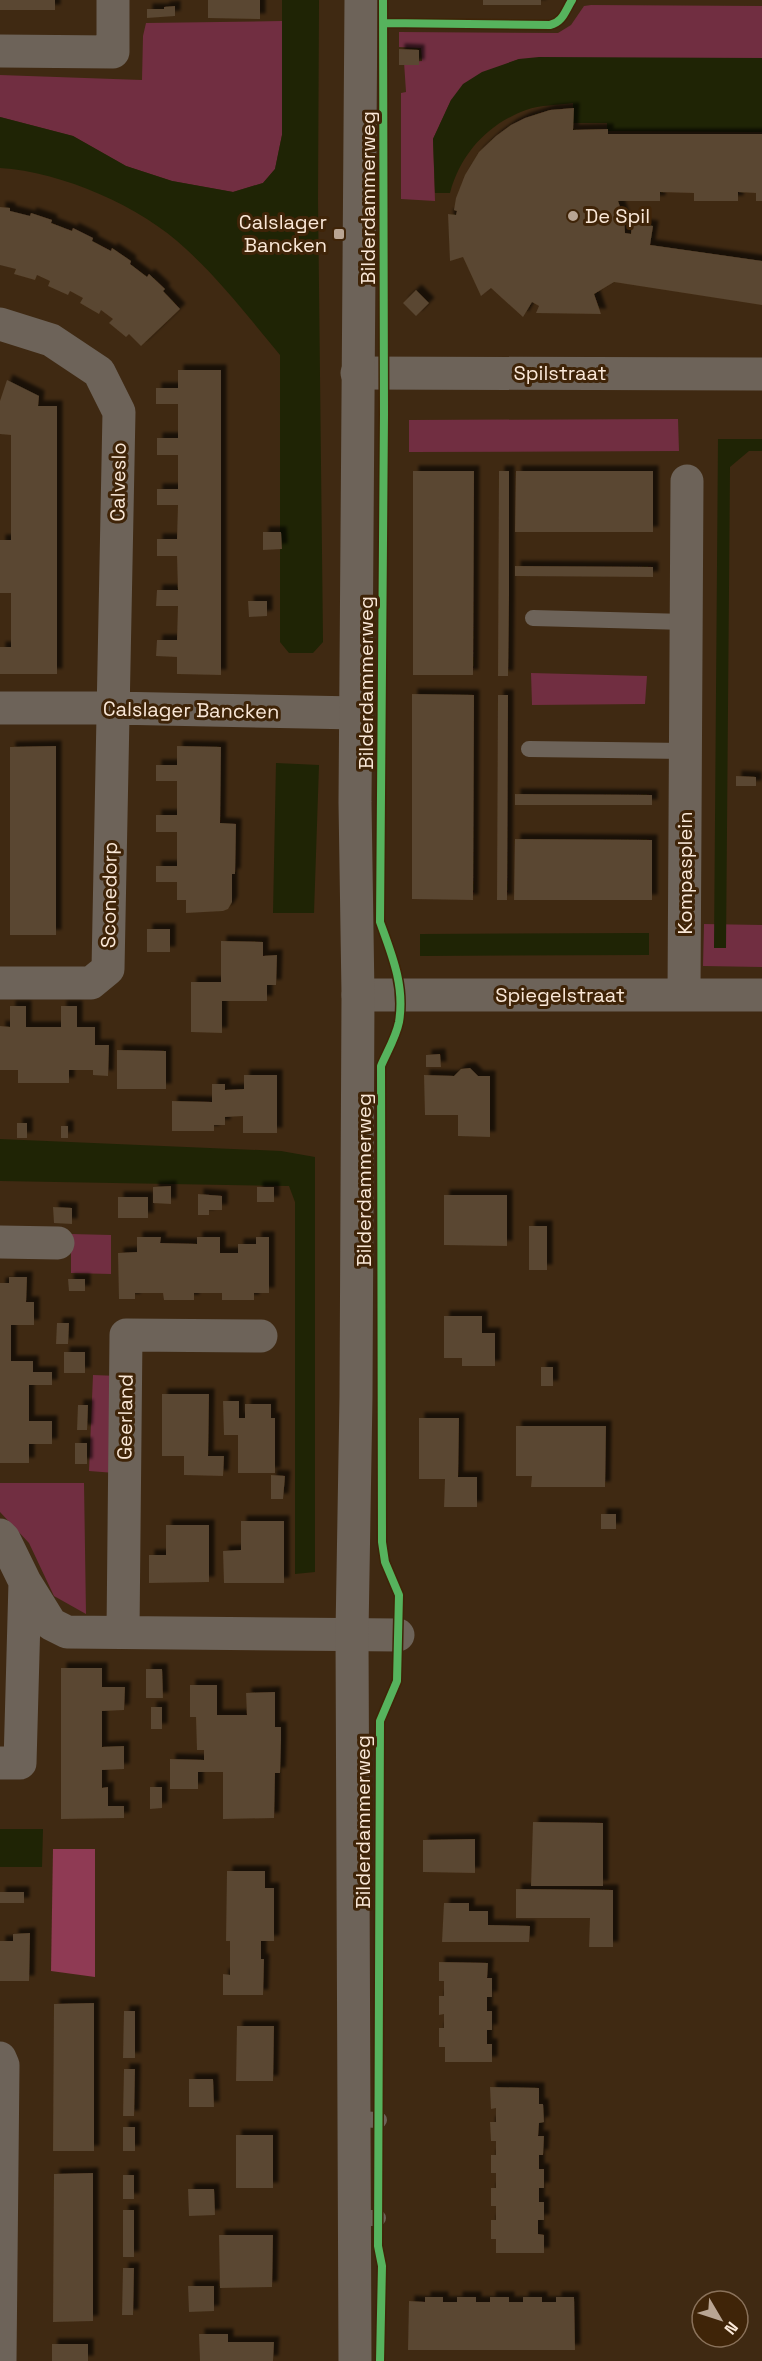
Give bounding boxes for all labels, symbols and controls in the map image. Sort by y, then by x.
street label: Bilderdammerweg [355,111,381,285]
place label: De Spil [585,203,650,229]
place label: Calslager Bancken [239,209,327,258]
marker: De Spil [566,209,580,223]
marker: Calslager Bancken [332,227,346,241]
street label: Spilstraat [513,360,607,386]
street label: Calveslo [104,442,132,522]
street label: Bilderdammerweg [353,596,379,770]
street label: Calslager Bancken [103,695,279,725]
street label: Kompasplein [672,812,698,934]
street label: Sconedorp [95,842,123,948]
street label: Spiegelstraat [495,982,625,1008]
street label: Bilderdammerweg [351,1093,377,1267]
street label: Geerland [111,1374,139,1460]
street label: Bilderdammerweg [350,1735,376,1909]
north arrow [690,2289,750,2349]
text: N [720,2317,743,2339]

